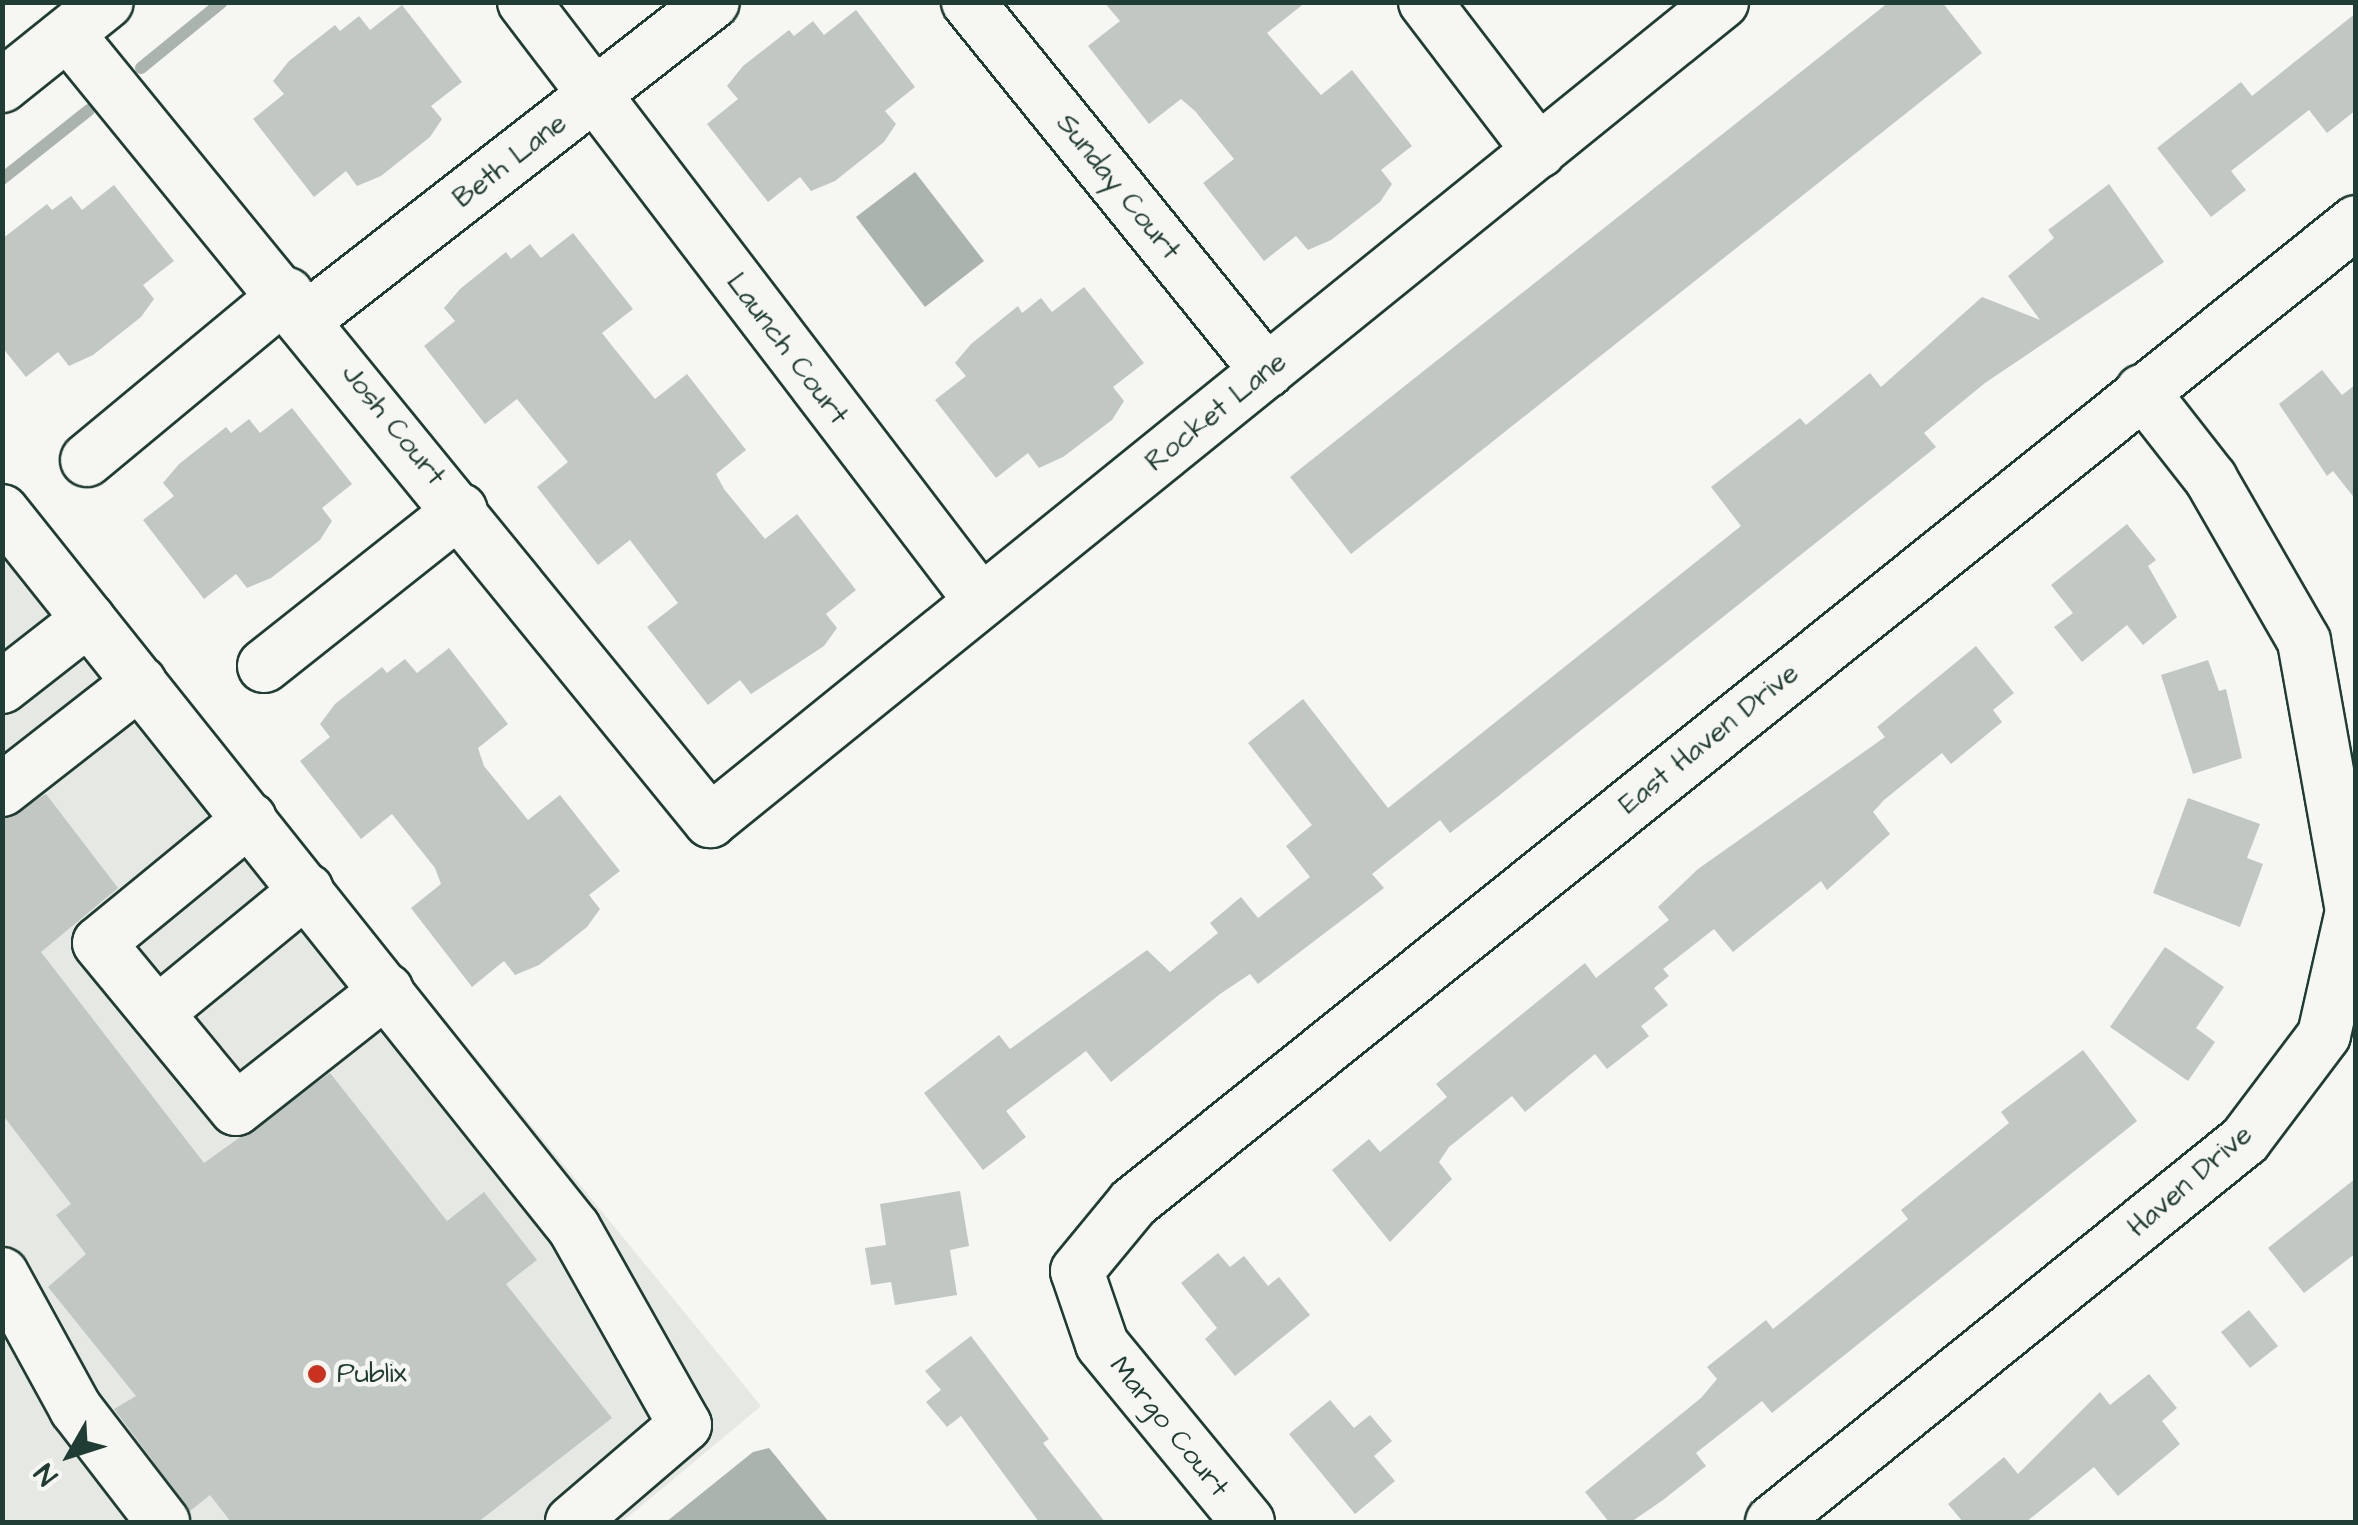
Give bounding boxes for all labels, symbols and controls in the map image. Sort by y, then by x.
street label: Beth Lane [447,106,573,216]
street label: Sunday Court [1049,107,1187,267]
street label: Launch Court [719,267,855,431]
street label: Rocket Lane [1139,345,1293,479]
street label: Josh Court [334,358,452,492]
street label: East Haven Drive [1613,656,1805,822]
street label: Haven Drive [2121,1118,2259,1244]
street label: Margo Court [1102,1350,1236,1504]
place label: Publix [337,1357,407,1391]
marker: Publix [306,1363,328,1385]
north arrow [20,1405,120,1505]
text: N [26,1455,67,1493]

